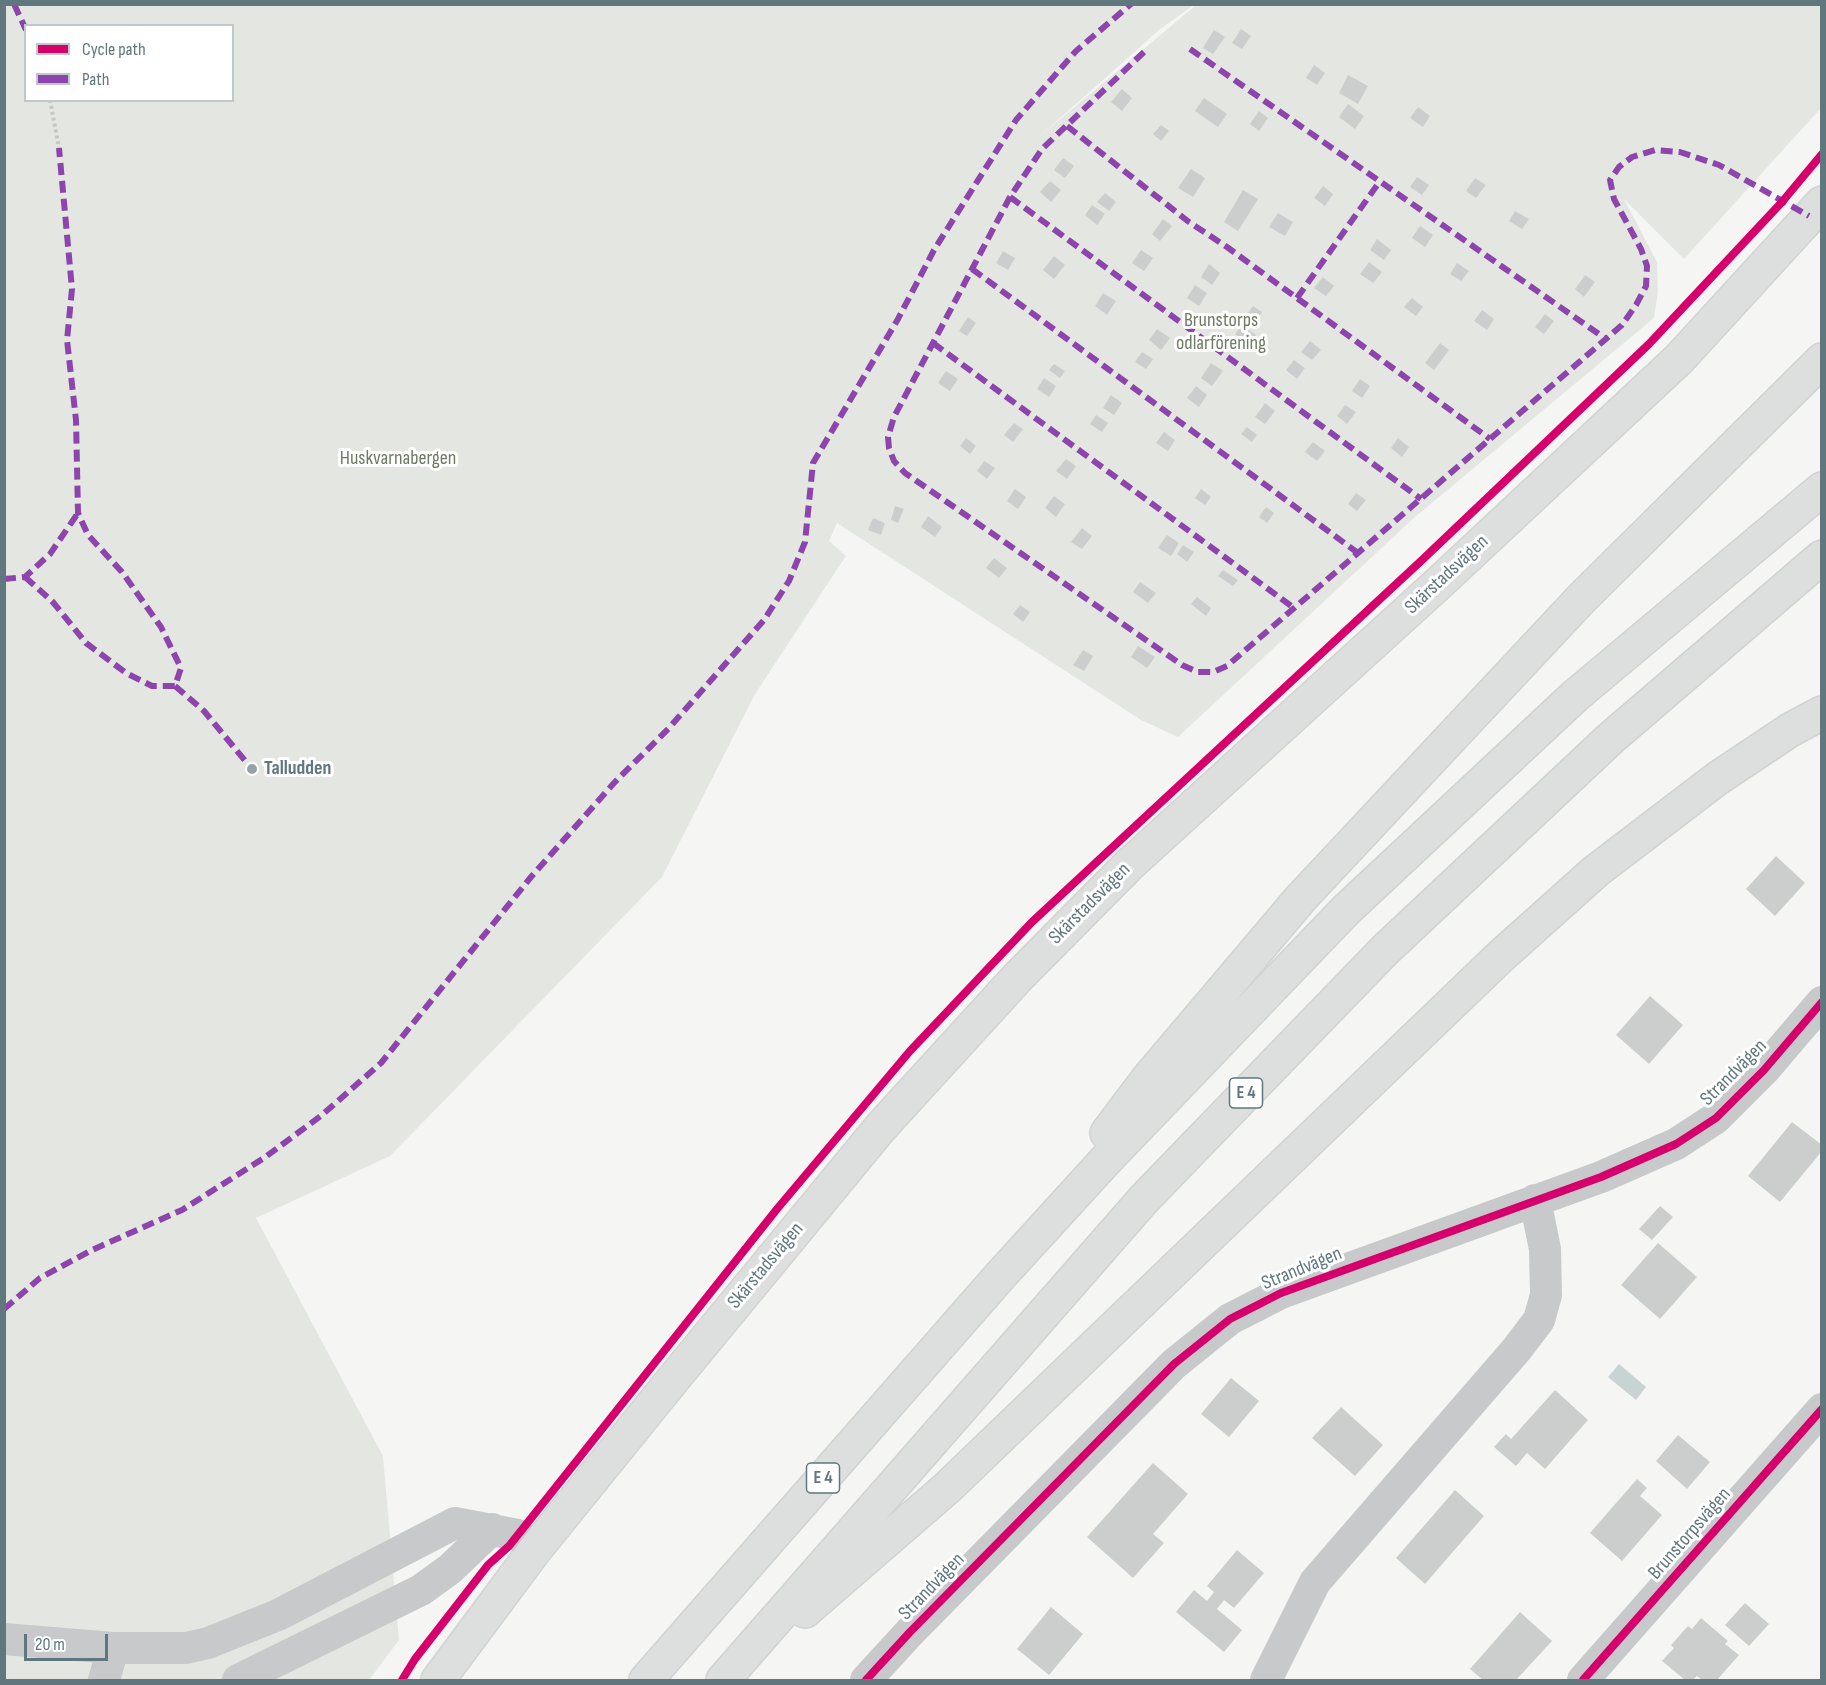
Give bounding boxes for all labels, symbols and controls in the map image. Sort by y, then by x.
legend [24,24,234,102]
text: Cycle path [82,39,146,60]
text: Path [82,69,110,90]
park label: Brunstorps odlarförening [1176,309,1266,356]
park label: Huskvarnabergen [340,447,456,471]
street label: Skärstadsvägen [1400,530,1494,620]
place label: Talludden [264,757,331,781]
marker: Talludden [245,762,259,776]
street label: Skärstadsvägen [1044,858,1136,950]
street label: Strandvägen [1696,1035,1772,1111]
road number: E 4 [1230,1078,1262,1108]
street label: Skärstadsvägen [723,1218,809,1314]
street label: Strandvägen [1258,1242,1346,1296]
road number: E 4 [806,1463,840,1493]
street label: Brunstorpsvägen [1644,1483,1736,1585]
street label: Strandvägen [894,1548,970,1626]
scale bar [27,1622,111,1660]
text: 20 m [35,1634,65,1655]

